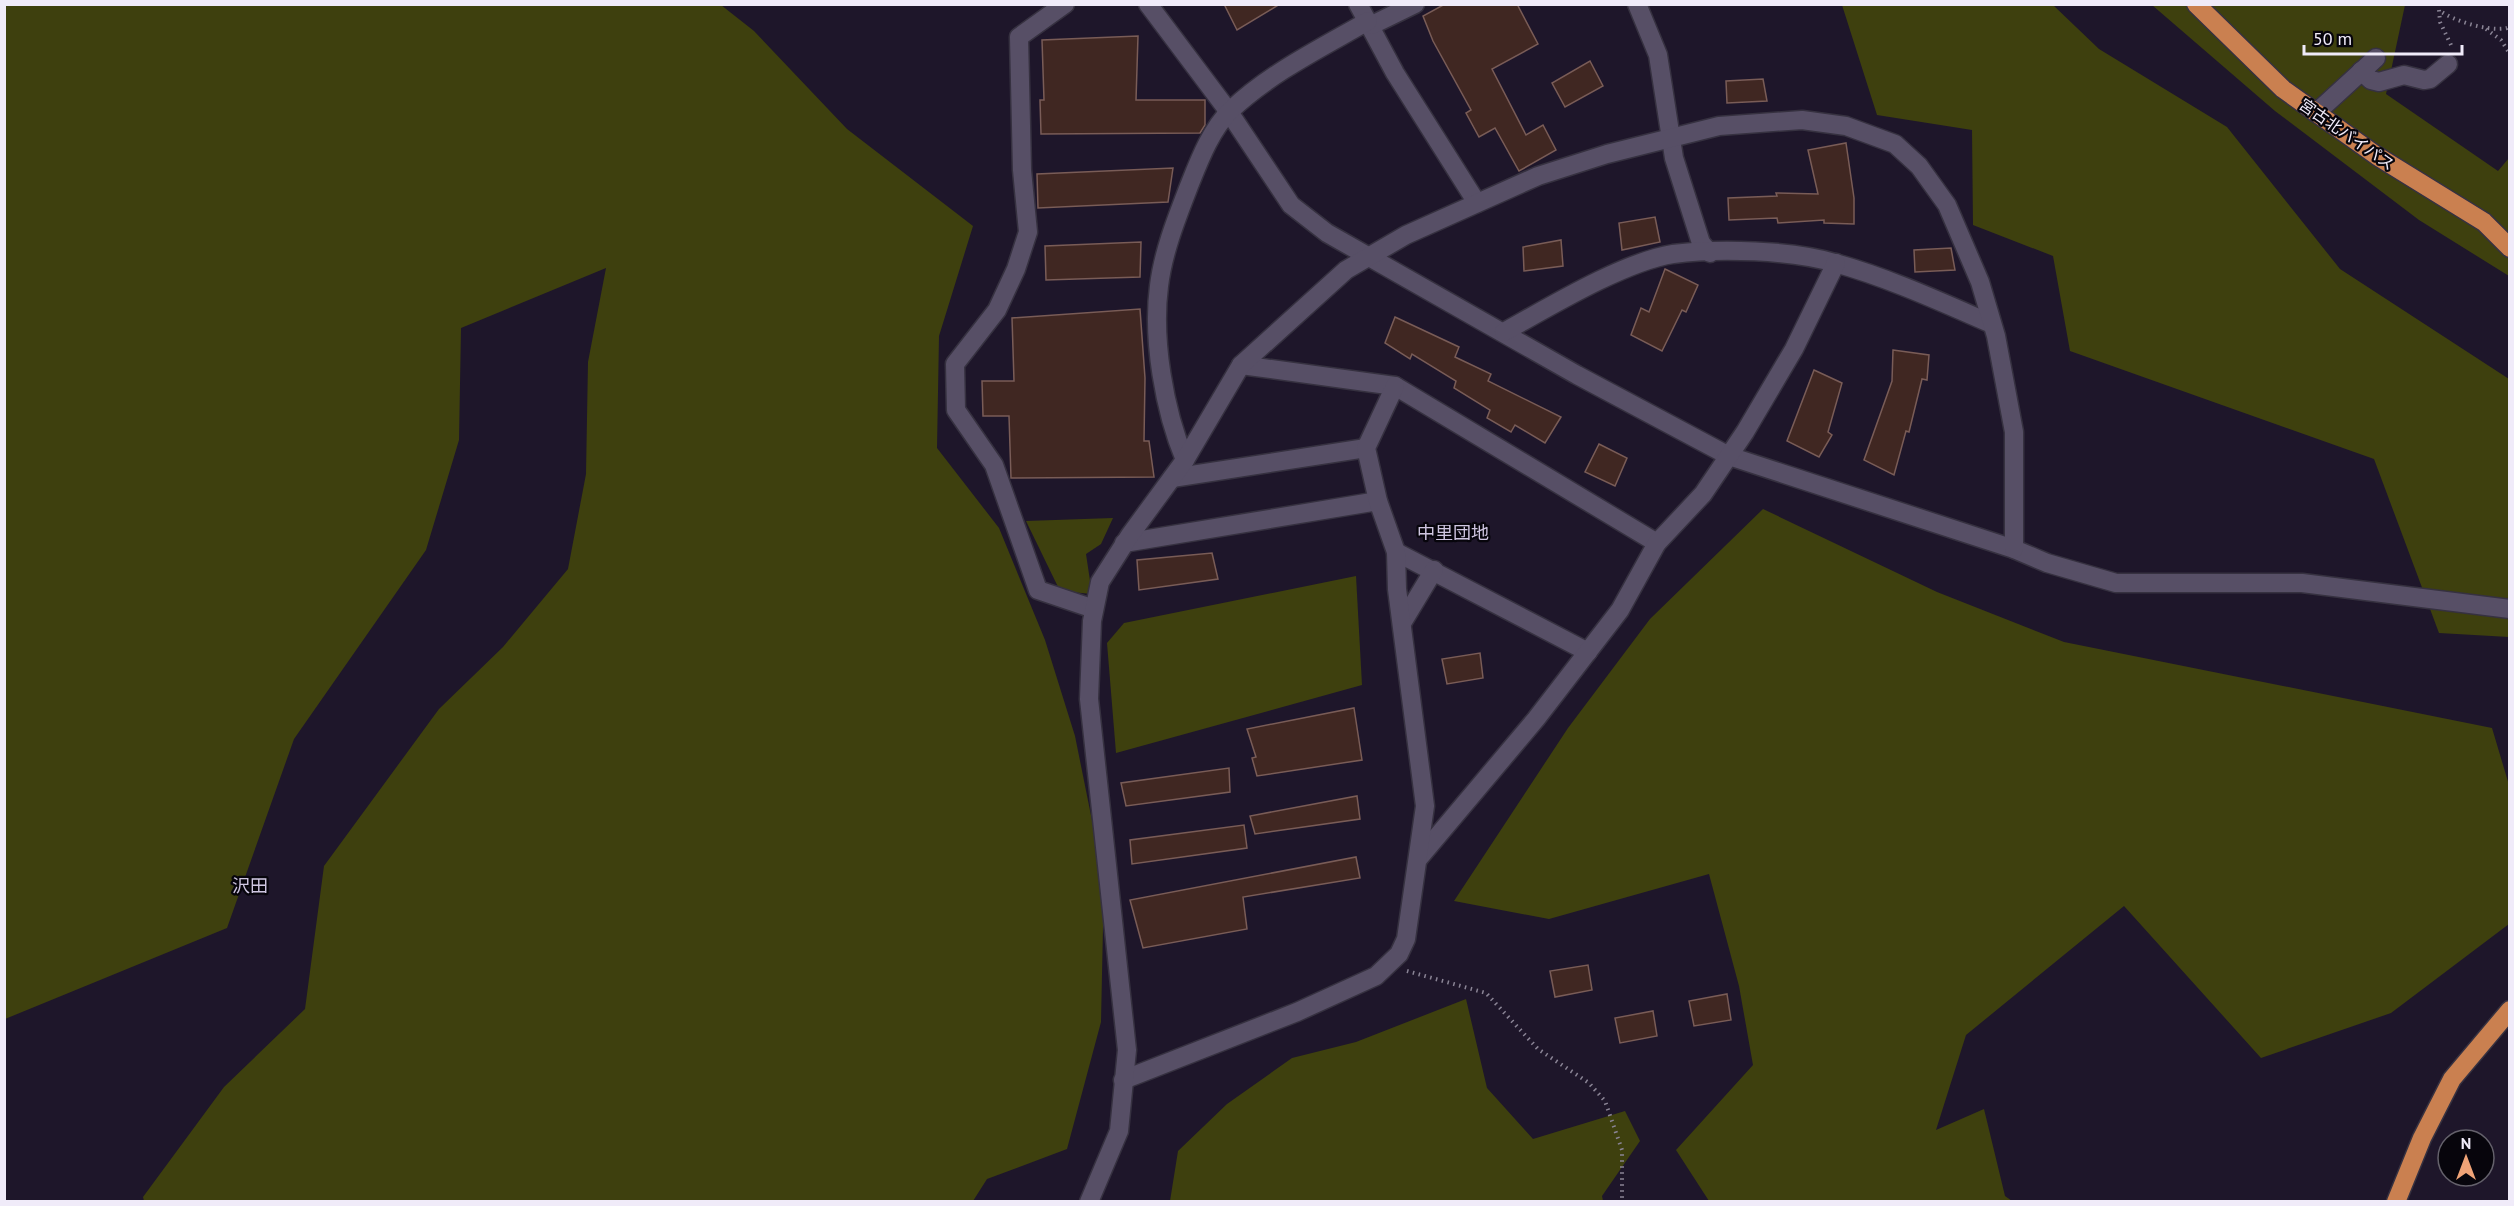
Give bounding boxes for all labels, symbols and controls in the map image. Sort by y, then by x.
scale bar [2304,18,2462,56]
text: 50 m [2313,27,2352,50]
street label: 宮古北バイパス [2296,94,2398,174]
district label: 中里団地 [1417,521,1489,544]
district label: 沢田 [232,874,268,897]
north arrow [2436,1128,2496,1188]
text: N [2461,1133,2471,1153]

